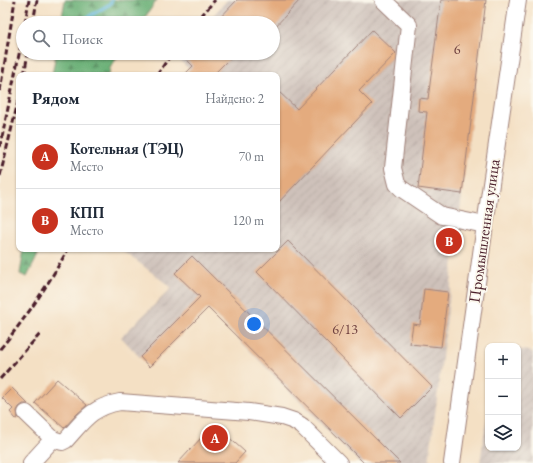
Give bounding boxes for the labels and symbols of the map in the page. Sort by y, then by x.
house number: 6 [454,40,461,58]
street label: Промышленная улица [464,157,505,304]
pin: B [436,226,462,256]
your location [244,314,264,334]
house number: 6/13 [332,320,358,338]
pin: A [202,423,228,453]

